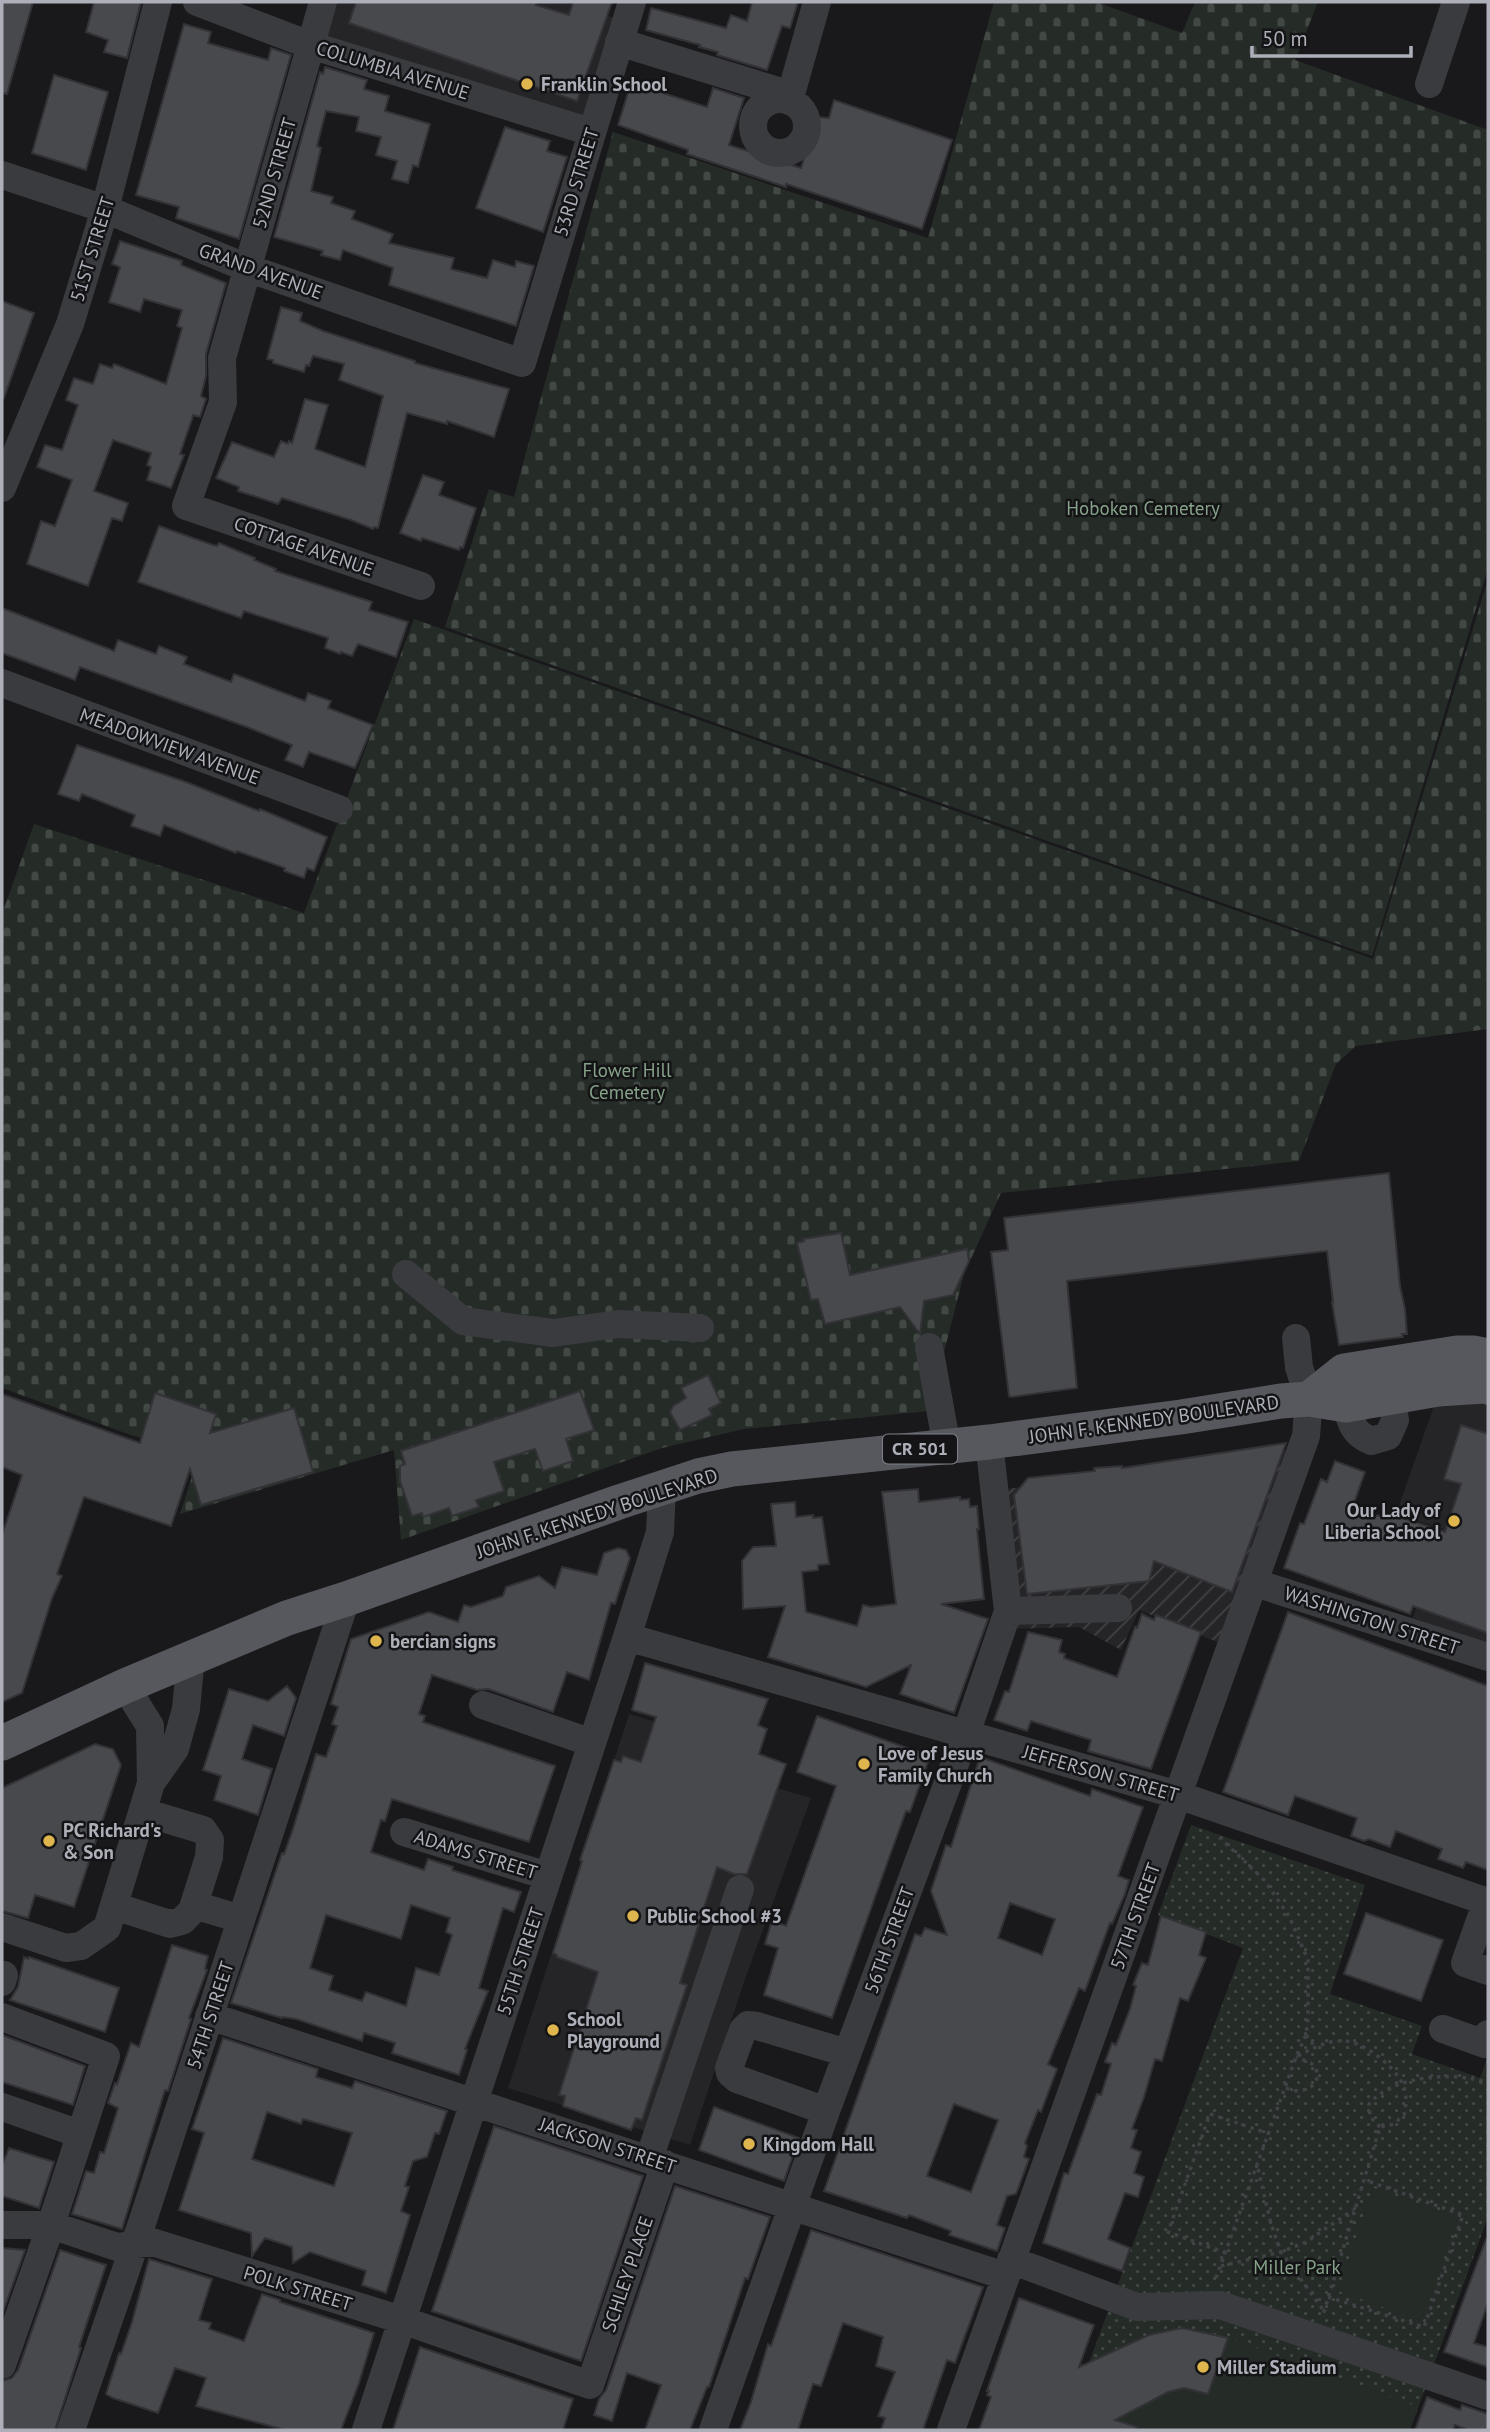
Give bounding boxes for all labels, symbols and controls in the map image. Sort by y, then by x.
scale bar [1252,14,1411,58]
text: 50 m [1262,25,1308,52]
street label: COLUMBIA AVENUE [314,35,472,105]
place label: Franklin School [541,72,667,96]
marker: Franklin School [519,76,535,92]
street label: 52ND STREET [247,115,301,231]
street label: 53RD STREET [548,124,604,239]
street label: 51ST STREET [65,193,119,304]
street label: GRAND AVENUE [196,238,326,304]
park label: Hoboken Cemetery [1066,496,1220,520]
street label: COTTAGE AVENUE [231,511,377,581]
street label: MEADOWVIEW AVENUE [77,702,263,790]
park label: Flower Hill Cemetery [582,1058,672,1104]
street label: JOHN F. KENNEDY BOULEVARD [1026,1390,1281,1449]
road number: CR 501 [883,1434,957,1464]
street label: JOHN F. KENNEDY BOULEVARD [472,1463,721,1564]
place label: Our Lady of Liberia School [1325,1498,1442,1544]
marker: Our Lady of Liberia School [1446,1513,1462,1529]
street label: WASHINGTON STREET [1282,1580,1463,1660]
place label: bercian signs [390,1629,496,1653]
marker: bercian signs [368,1633,384,1649]
street label: JEFFERSON STREET [1020,1739,1182,1807]
place label: Love of Jesus Family Church [878,1741,992,1787]
marker: Love of Jesus Family Church [856,1756,872,1772]
place label: PC Richard's & Son [63,1818,161,1864]
street label: ADAMS STREET [412,1824,541,1884]
marker: PC Richard's & Son [41,1833,57,1849]
street label: 57TH STREET [1105,1859,1166,1973]
street label: 56TH STREET [859,1883,920,1997]
street label: 55TH STREET [491,1904,549,2018]
place label: Public School #3 [647,1904,782,1928]
marker: Public School #3 [625,1908,641,1924]
street label: 54TH STREET [181,1958,239,2072]
place label: School Playground [567,2007,660,2053]
marker: School Playground [545,2022,561,2038]
street label: JACKSON STREET [536,2111,680,2179]
place label: Kingdom Hall [763,2132,874,2156]
marker: Kingdom Hall [741,2136,757,2152]
street label: SCHLEY PLACE [596,2213,658,2335]
park label: Miller Park [1253,2255,1341,2279]
street label: POLK STREET [241,2260,356,2316]
place label: Miller Stadium [1217,2355,1337,2379]
marker: Miller Stadium [1195,2359,1211,2375]

